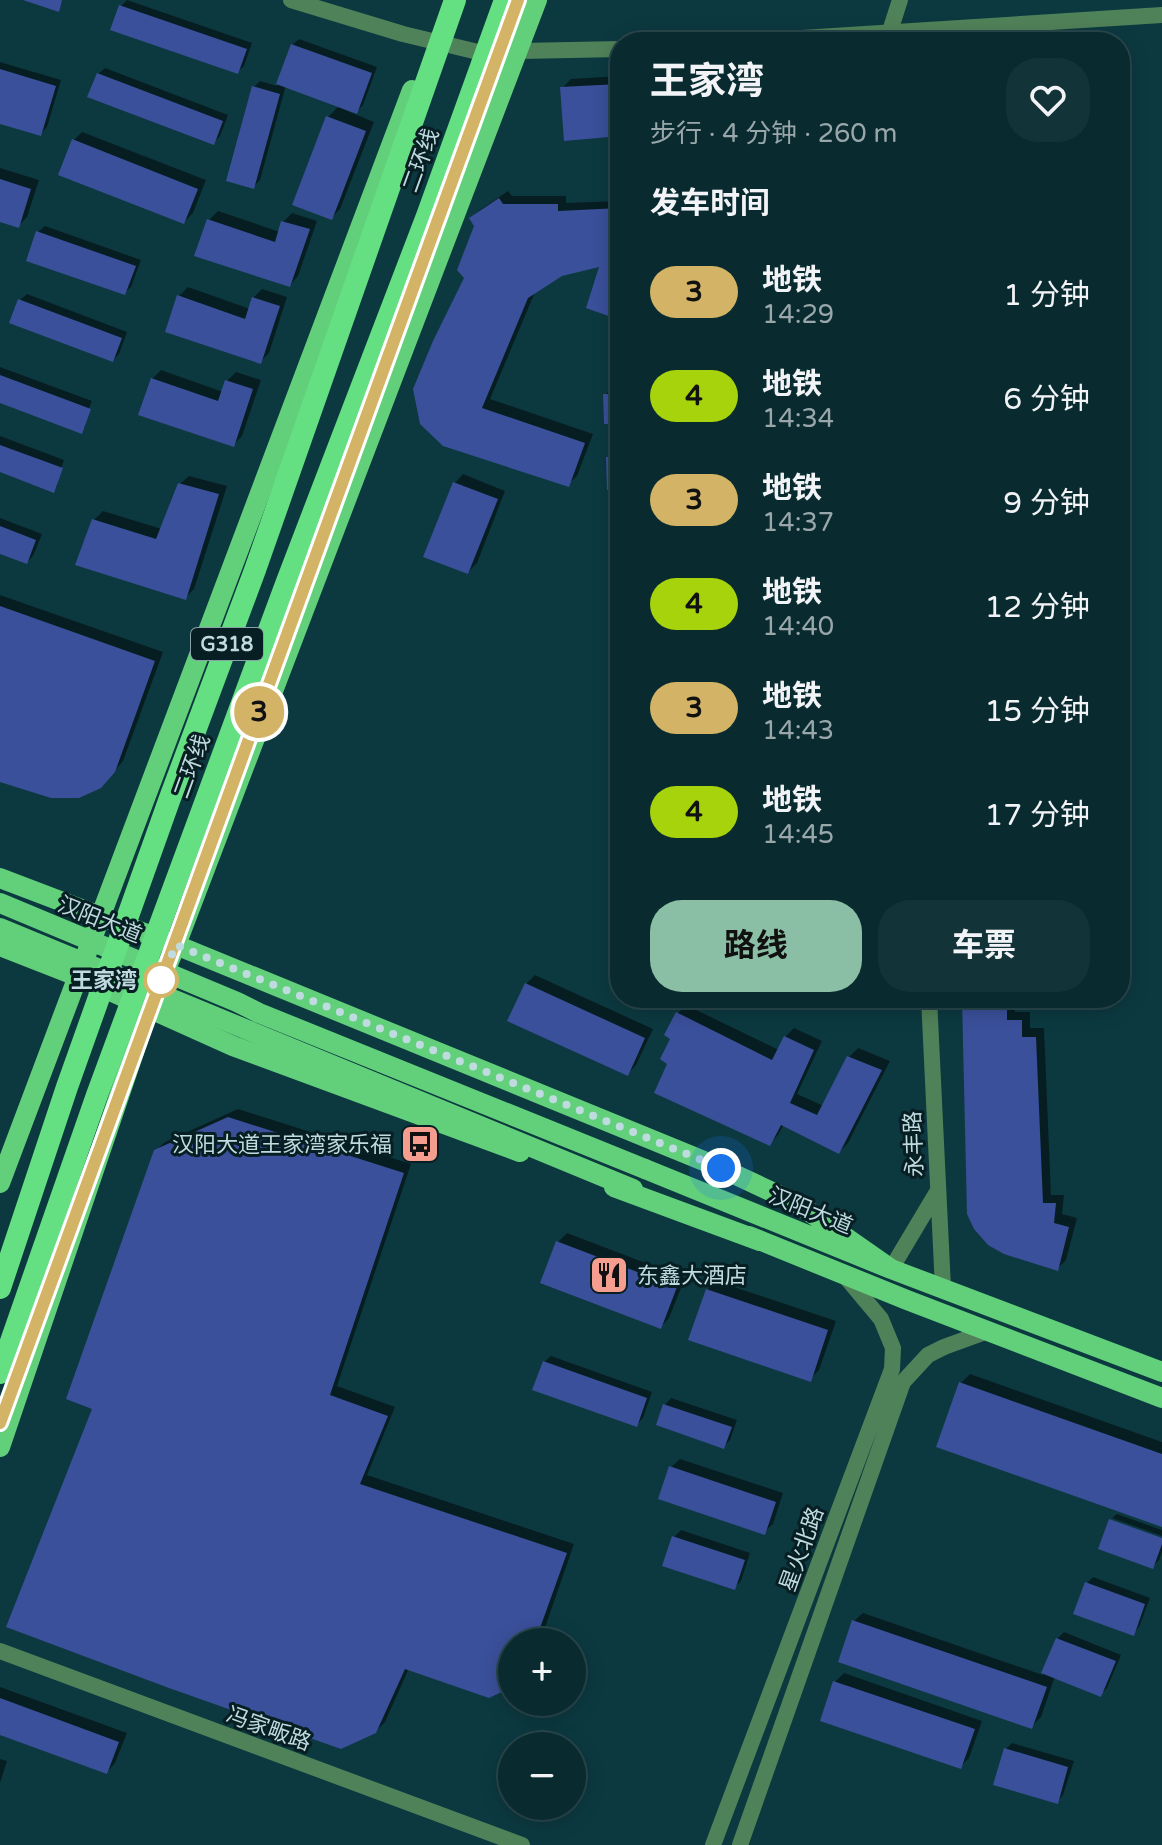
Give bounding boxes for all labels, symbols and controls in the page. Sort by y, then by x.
button: heart [1006,58,1090,142]
text: 王家湾 [650,59,764,105]
text: 步行 · 4 分钟 · 260 m [650,118,897,149]
street label: 二环线 [397,125,444,196]
text: 发车时间 [650,185,770,222]
text: 地铁 [762,262,822,299]
text: 3 [685,275,703,309]
text: 1 分钟 [1003,277,1090,314]
text: 14:29 [762,299,834,330]
text: 地铁 [762,366,822,403]
text: 4 [685,379,703,413]
text: 6 分钟 [1003,381,1090,418]
text: 14:34 [762,403,834,434]
text: 地铁 [762,470,822,507]
text: 3 [685,483,703,517]
text: 9 分钟 [1003,485,1090,522]
text: 14:37 [762,507,834,538]
text: 地铁 [762,574,822,611]
text: 4 [685,587,703,621]
text: 12 分钟 [985,589,1090,626]
text: 14:40 [762,611,834,642]
road number: G318 [191,628,263,660]
text: 地铁 [762,678,822,715]
line badge: 3 [233,686,285,738]
text: 3 [685,691,703,725]
text: 15 分钟 [985,693,1090,730]
text: 3 [250,695,268,729]
text: 14:43 [762,715,834,746]
street label: 二环线 [168,731,215,802]
text: 地铁 [762,782,822,819]
text: 4 [685,795,703,829]
text: 17 分钟 [985,797,1090,834]
text: 14:45 [762,819,834,850]
street label: 汉阳大道 [54,891,145,948]
button: 路线 [650,900,862,992]
button: 车票 [878,900,1090,992]
marker: 王家湾 [144,963,178,997]
place label: 王家湾 [71,968,137,994]
street label: 永丰路 [900,1111,928,1177]
bus stop icon: 汉阳大道王家湾家乐福 [399,1123,441,1165]
place label: 汉阳大道王家湾家乐福 [172,1132,392,1158]
your location [701,1148,741,1188]
street label: 汉阳大道 [765,1182,856,1239]
restaurant icon: 东鑫大酒店 [588,1254,630,1296]
place label: 东鑫大酒店 [637,1263,747,1289]
street label: 星火北路 [775,1504,829,1595]
map controls [498,1628,586,1820]
button: + [498,1628,586,1716]
street label: 冯家畈路 [223,1702,314,1756]
button: − [498,1732,586,1820]

